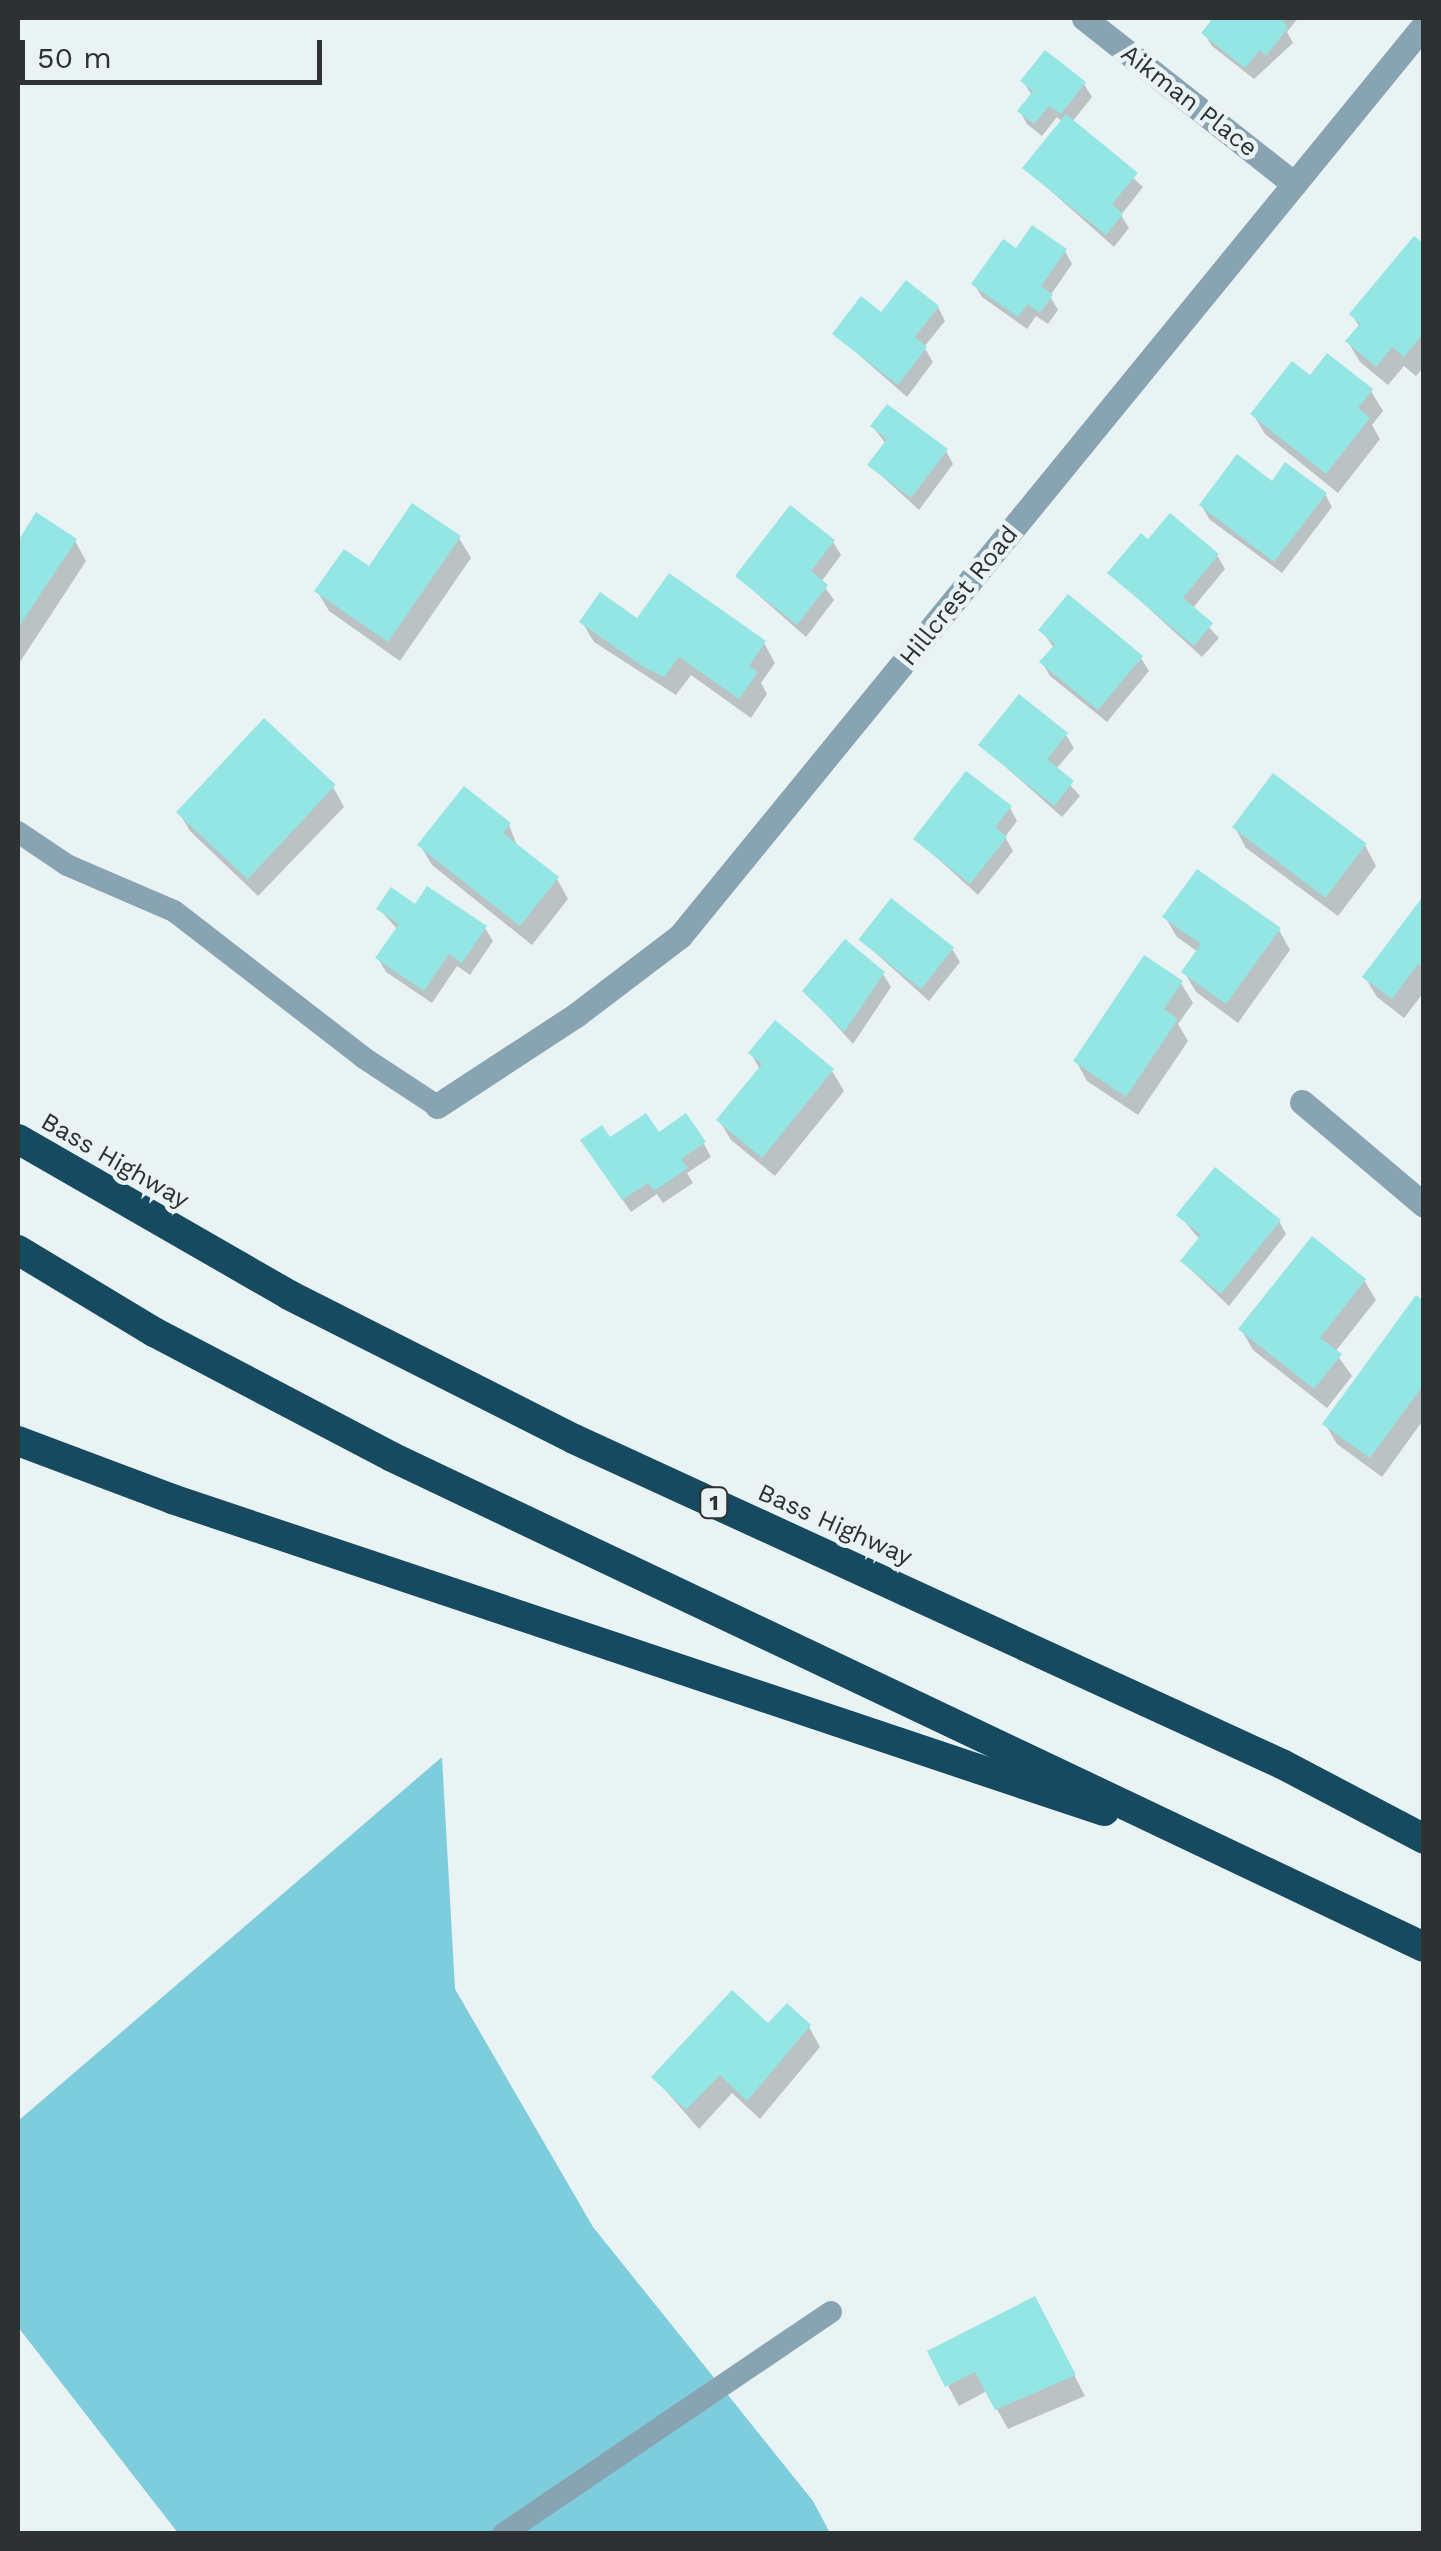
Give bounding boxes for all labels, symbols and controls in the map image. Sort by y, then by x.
scale bar [25,20,328,82]
street label: Aikman Place [1115,38,1263,164]
text: 50 m [37,40,112,75]
street label: Hillcrest Road [893,520,1025,672]
street label: Bass Highway [36,1107,194,1215]
street label: Bass Highway [753,1478,917,1572]
road number: 1 [699,1486,729,1520]

